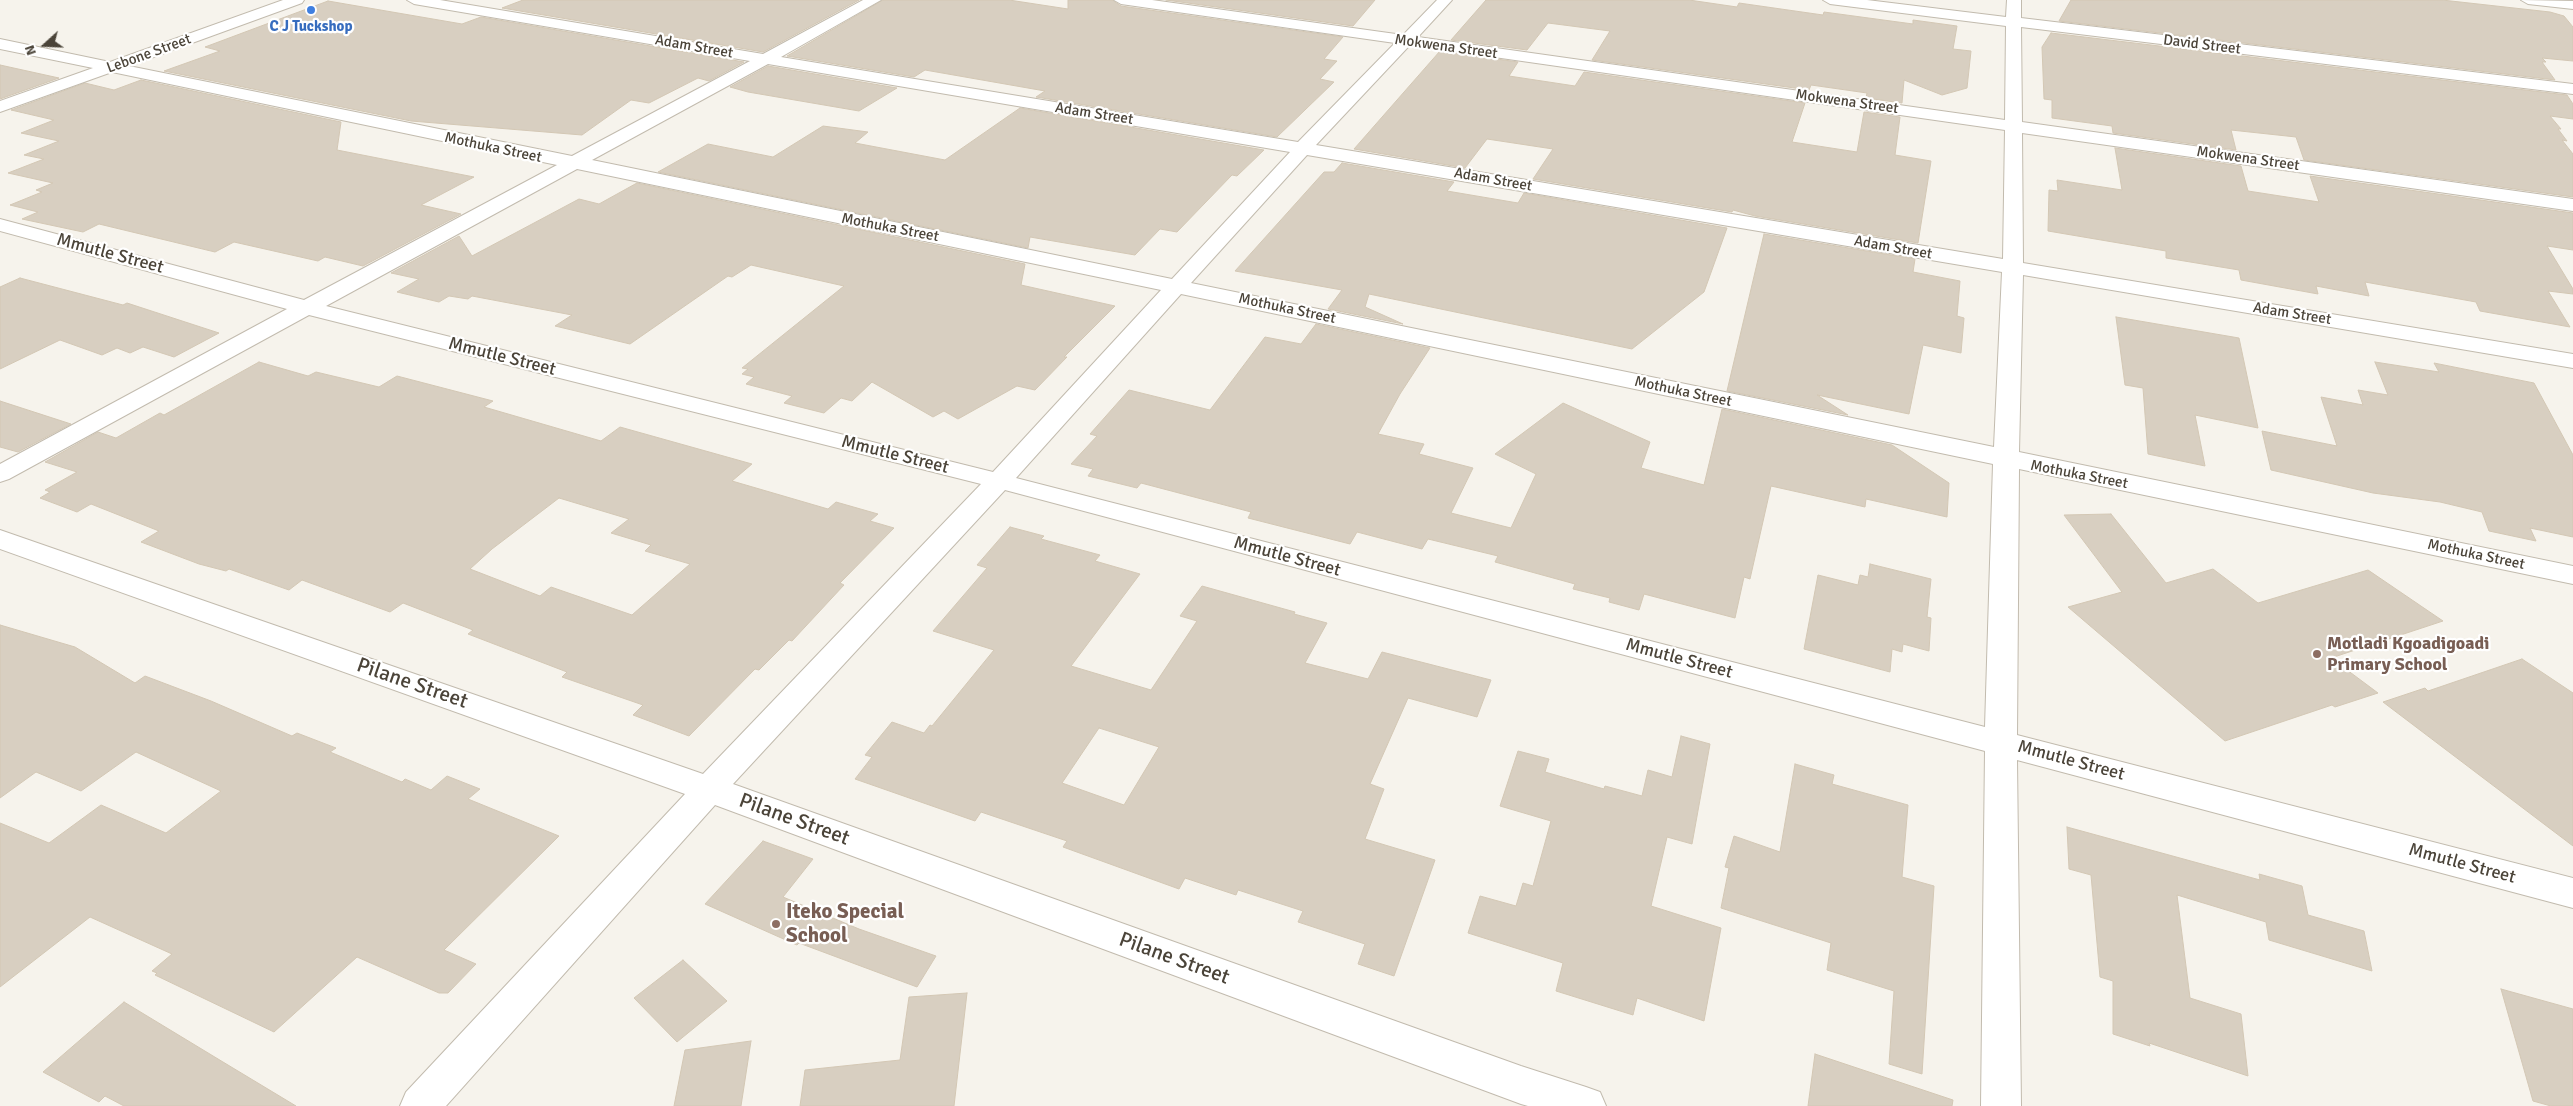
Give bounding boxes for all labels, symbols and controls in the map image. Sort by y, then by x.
marker: C J Tuckshop [305,4,317,16]
place label: C J Tuckshop [270,18,352,36]
north arrow [20,20,70,70]
street label: Lebone Street [104,30,194,78]
street label: Adam Street [654,31,734,63]
street label: Mokwena Street [1393,31,1499,63]
street label: David Street [2162,31,2242,59]
text: N [21,43,40,58]
street label: Mokwena Street [1794,86,1900,118]
street label: Adam Street [1054,99,1134,129]
street label: Mothuka Street [443,129,543,167]
street label: Mokwena Street [2195,143,2301,175]
street label: Adam Street [1453,164,1533,196]
street label: Mothuka Street [840,210,940,246]
street label: Mmutle Street [54,229,166,279]
street label: Adam Street [1853,232,1933,264]
street label: Mothuka Street [1237,290,1337,328]
street label: Adam Street [2252,299,2332,329]
street label: Mmutle Street [446,333,558,381]
street label: Mothuka Street [1633,373,1733,411]
street label: Mmutle Street [839,431,951,479]
street label: Mothuka Street [2029,457,2129,493]
street label: Mmutle Street [1231,532,1343,582]
street label: Mothuka Street [2426,536,2526,574]
place label: Motladi Kgoadigoadi Primary School [2327,633,2489,676]
street label: Mmutle Street [1623,634,1735,684]
marker: Motladi Kgoadigoadi Primary School [2311,648,2323,660]
street label: Pilane Street [353,653,471,715]
street label: Mmutle Street [2015,736,2127,786]
street label: Pilane Street [735,788,853,852]
street label: Mmutle Street [2406,839,2518,889]
place label: Iteko Special School [786,899,904,949]
marker: Iteko Special School [770,918,782,930]
street label: Pilane Street [1115,927,1233,991]

